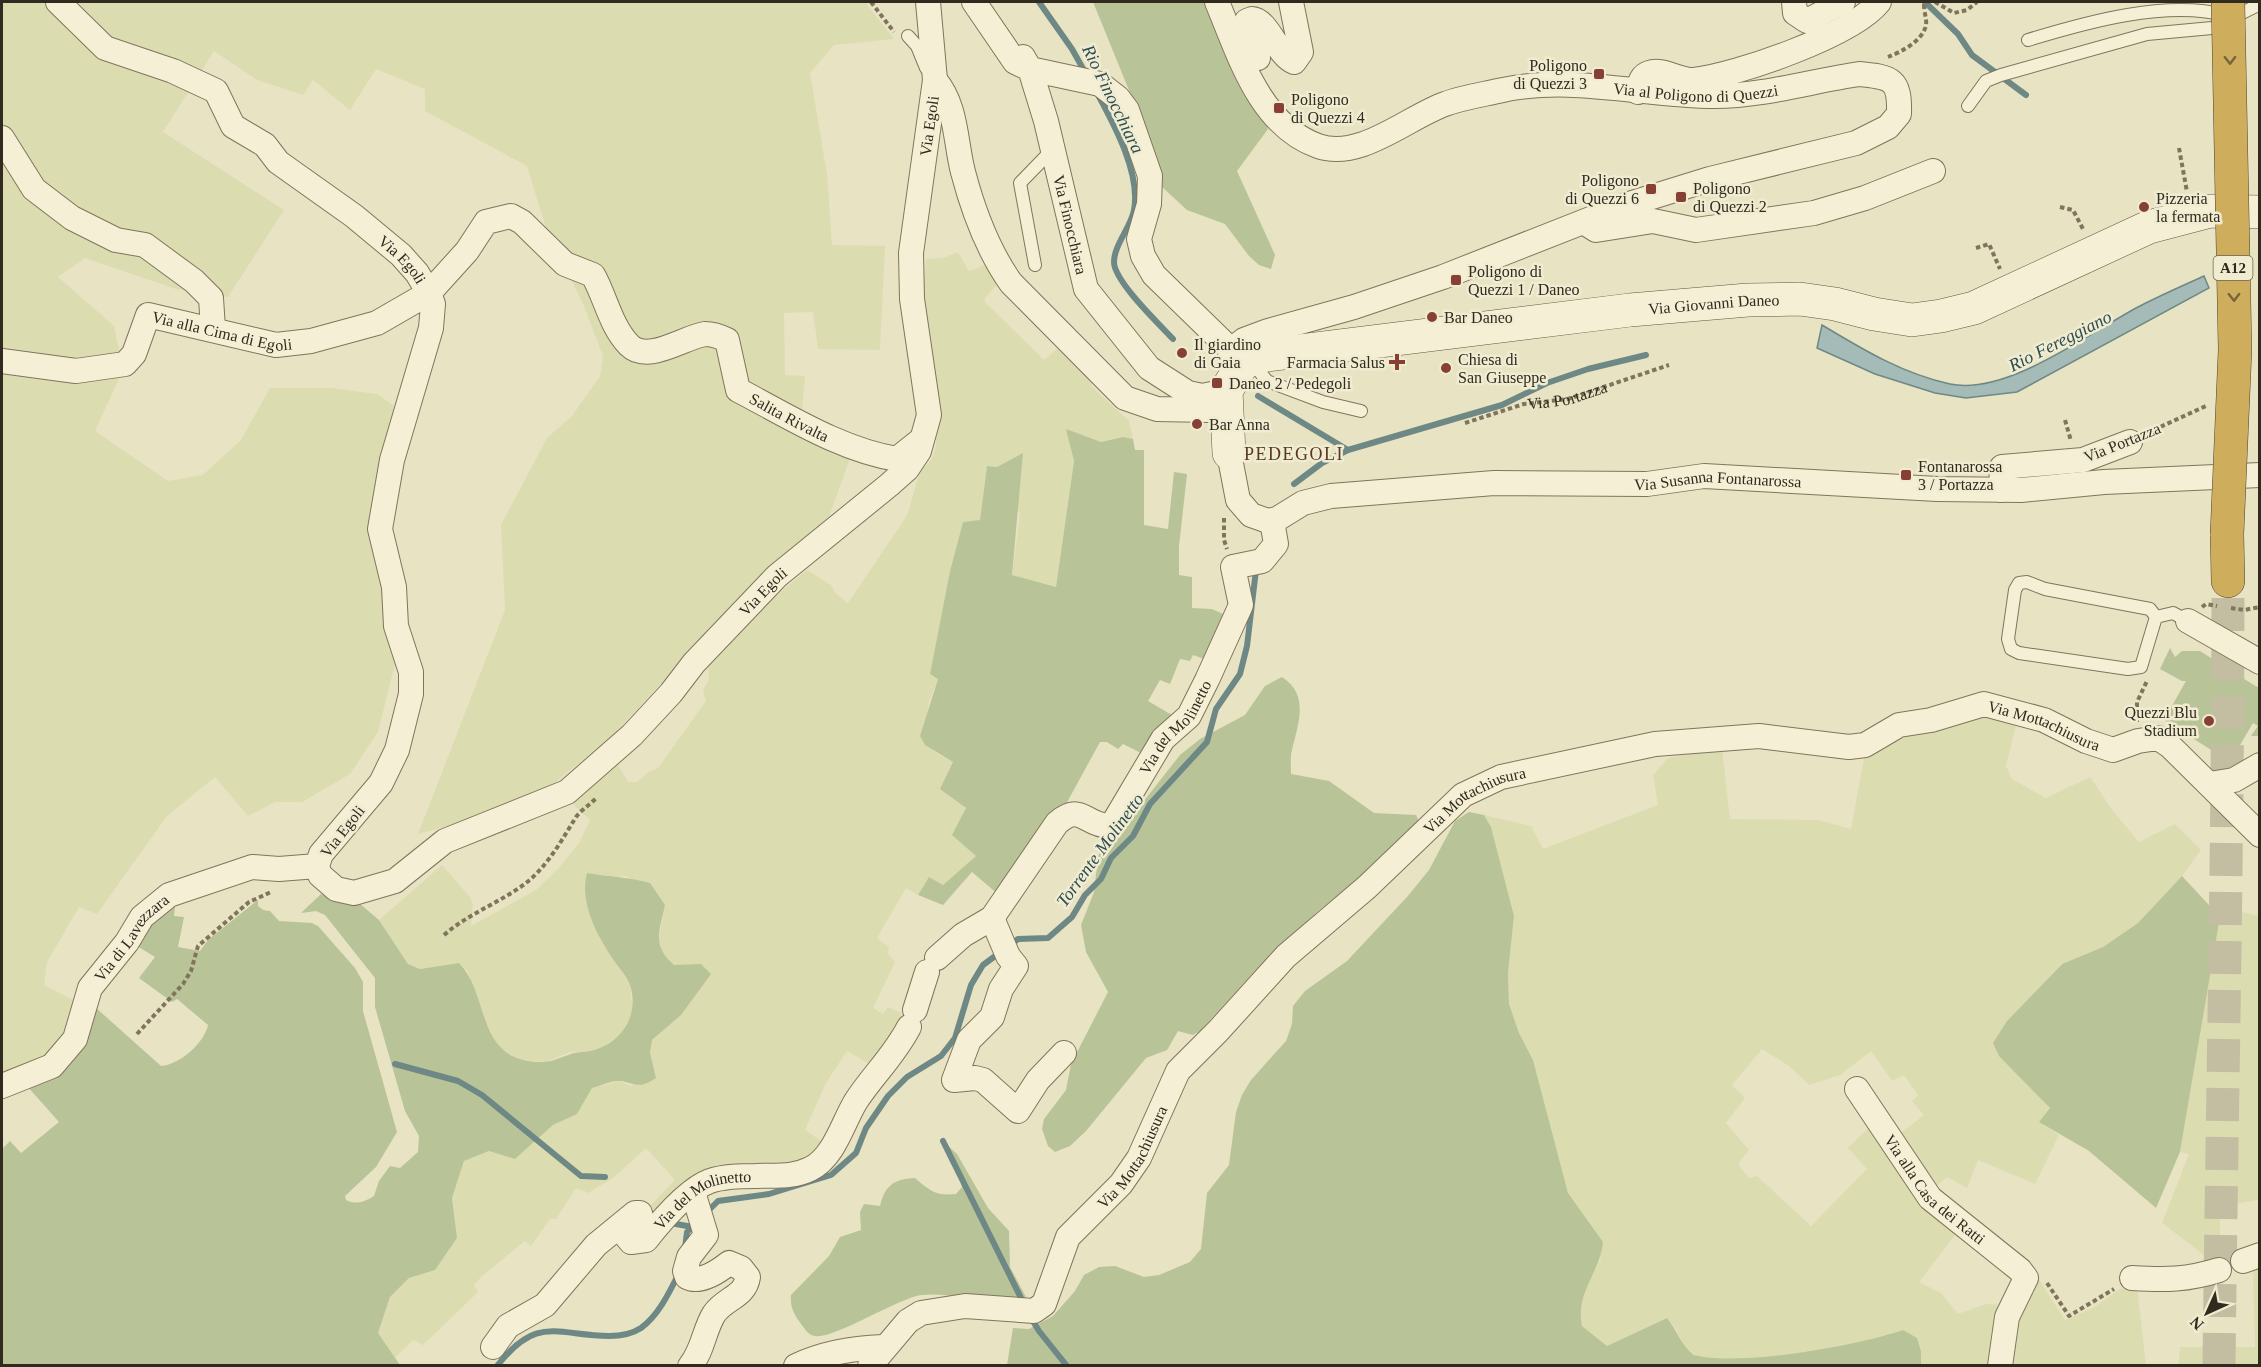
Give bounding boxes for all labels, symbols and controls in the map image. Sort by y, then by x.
water label: Rio Finocchiara [1078,40,1148,157]
one-way arrow [2223,55,2236,64]
place label: Poligono di Quezzi 3 [1513,57,1587,92]
marker: Poligono di Quezzi 3 [1592,67,1606,81]
street label: Via al Poligono di Quezzi [1612,80,1780,105]
place label: Poligono di Quezzi 4 [1291,91,1365,126]
street label: Via Egoli [917,94,942,157]
marker: Poligono di Quezzi 4 [1272,101,1286,115]
place label: Poligono di Quezzi 6 [1565,172,1639,207]
street label: Via Finocchiara [1050,173,1090,276]
place label: Poligono di Quezzi 2 [1693,180,1767,215]
marker: Poligono di Quezzi 6 [1644,182,1658,196]
marker: Poligono di Quezzi 2 [1674,190,1688,204]
place label: Pizzeria la fermata [2156,190,2220,225]
marker: Pizzeria la fermata [2137,200,2151,214]
street label: Via Egoli [375,232,430,287]
road number: A12 [2214,256,2252,280]
place label: Poligono di Quezzi 1 / Daneo [1468,263,1580,298]
marker: Poligono di Quezzi 1 / Daneo [1449,273,1463,287]
street label: Via Giovanni Daneo [1648,291,1780,317]
one-way arrow [2228,292,2240,301]
water label: Rio Fereggiano [2004,306,2115,376]
street label: Via alla Cima di Egoli [150,308,293,355]
place label: Bar Daneo [1444,309,1513,326]
marker: Bar Daneo [1425,310,1439,324]
place label: Il giardino di Gaia [1194,336,1261,371]
marker: Il giardino di Gaia [1175,346,1189,360]
place label: Chiesa di San Giuseppe [1458,351,1546,387]
place label: Farmacia Salus [1287,354,1385,371]
marker: Farmacia Salus [1390,355,1404,369]
marker: Chiesa di San Giuseppe [1439,361,1453,375]
place label: Daneo 2 / Pedegoli [1229,375,1352,393]
marker: Daneo 2 / Pedegoli [1210,376,1224,390]
street label: Via Portazza [1526,379,1609,413]
street label: Salita Rivalta [747,390,831,445]
place label: Bar Anna [1209,416,1270,433]
marker: Bar Anna [1190,417,1204,431]
street label: Via Portazza [2081,419,2163,466]
district label: PEDEGOLI [1244,444,1344,464]
place label: Fontanarossa 3 / Portazza [1918,458,2002,493]
street label: Via Susanna Fontanarossa [1634,468,1802,493]
marker: Fontanarossa 3 / Portazza [1899,468,1913,482]
street label: Via Egoli [736,564,790,619]
street label: Via del Molinetto [1136,678,1214,777]
street label: Via Mottachiusura [1986,697,2102,754]
place label: Quezzi Blu Stadium [2125,704,2198,739]
marker: Quezzi Blu Stadium [2202,714,2216,728]
street label: Via Mottachiusura [1420,764,1527,837]
water label: Torrente Molinetto [1052,789,1148,911]
street label: Via Egoli [317,802,369,861]
street label: Via di Lavezzara [91,891,172,985]
street label: Via Mottachiusura [1094,1103,1170,1212]
street label: Via alla Casa dei Ratti [1881,1131,1989,1248]
street label: Via del Molinetto [650,1168,751,1233]
north arrow [2177,1283,2237,1343]
text: N [2186,1313,2207,1333]

